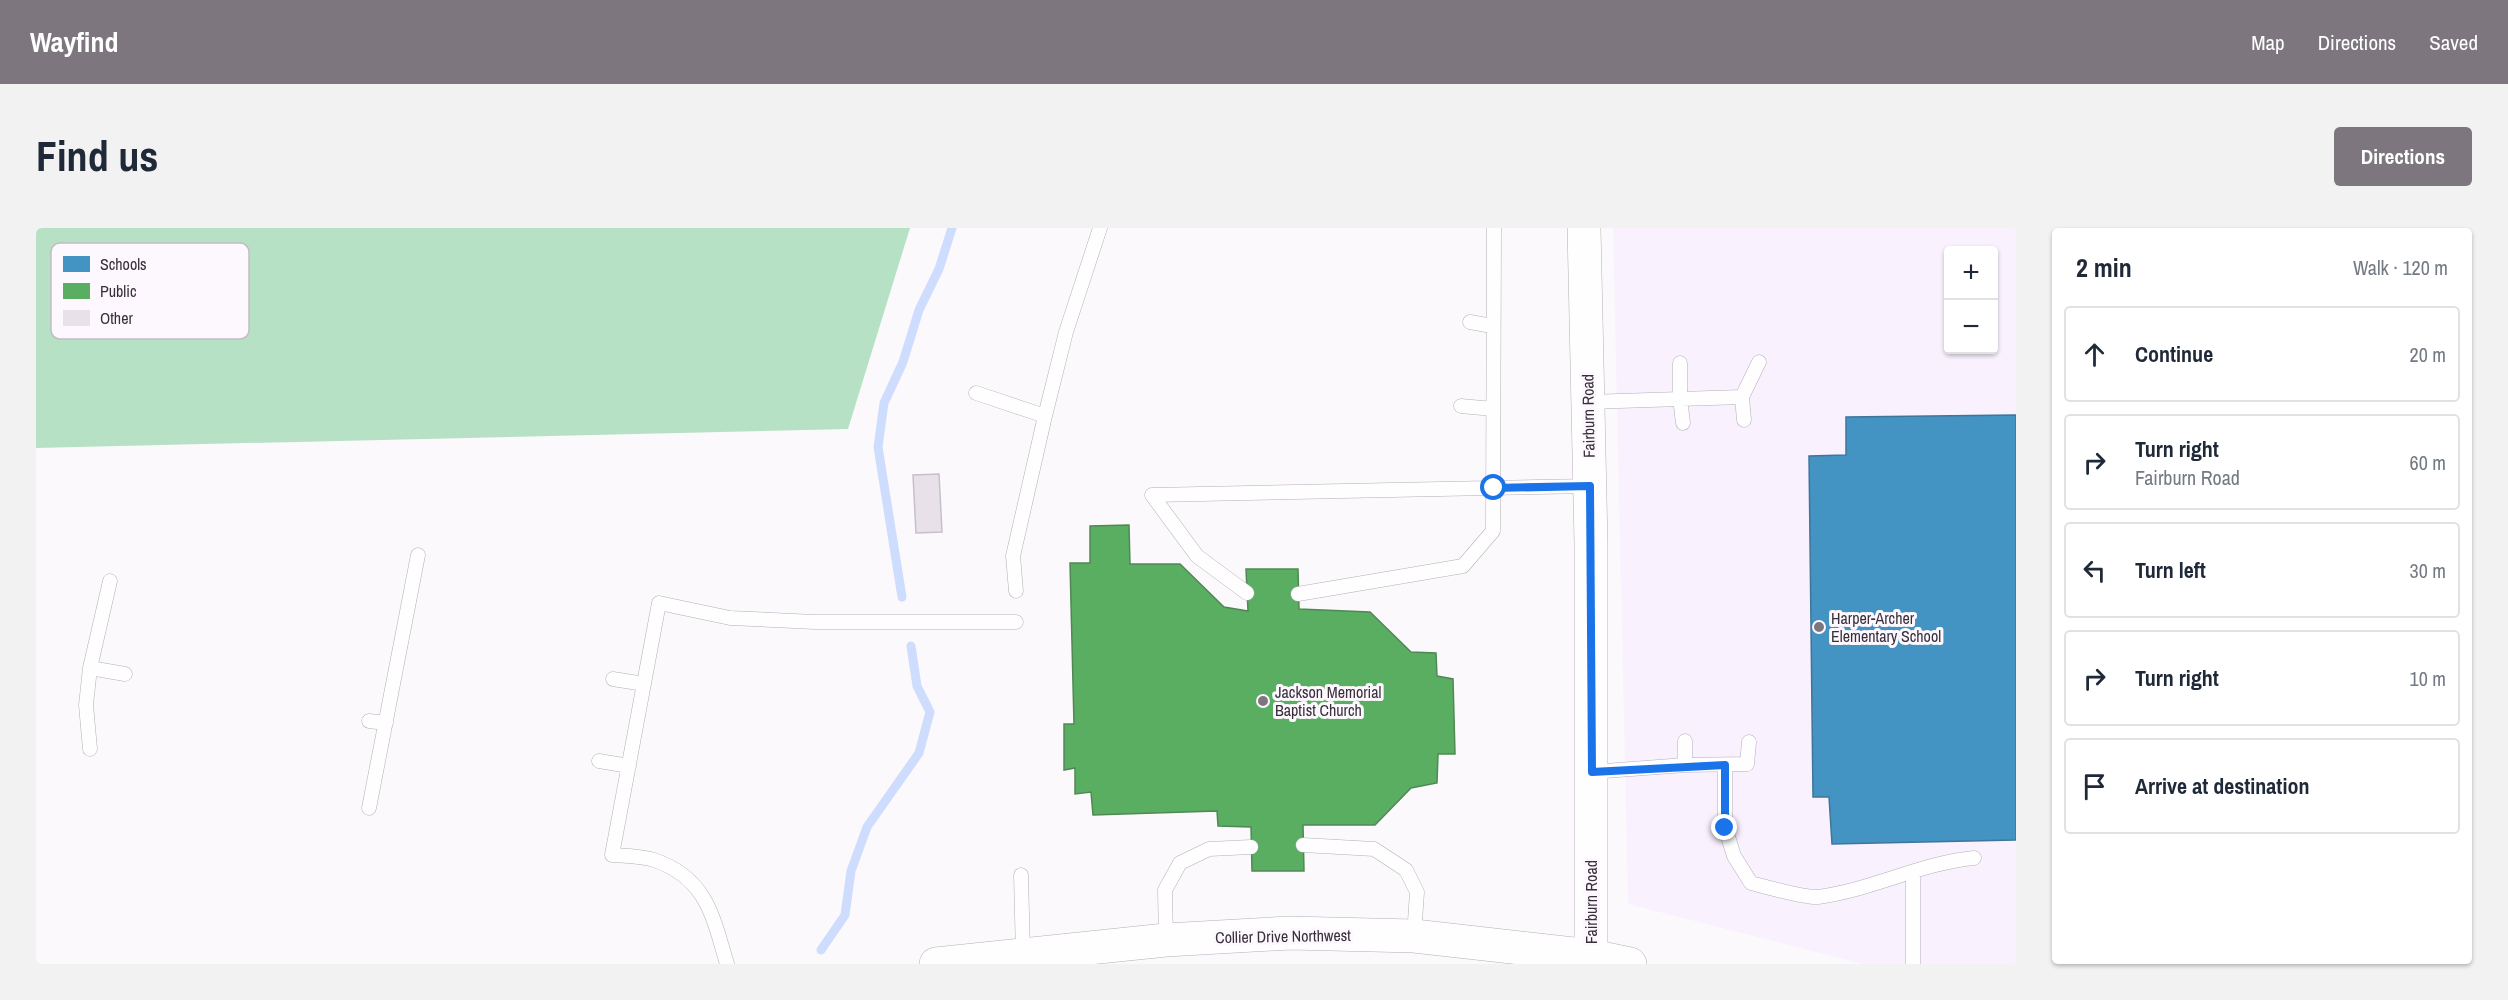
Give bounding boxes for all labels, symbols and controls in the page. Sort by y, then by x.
text: Wayfind [30,23,118,61]
text: Map [2251,28,2285,57]
text: Directions [2318,28,2396,57]
text: Saved [2429,28,2478,57]
button: Directions [2334,127,2472,186]
text: Find us [36,128,158,184]
legend [51,243,249,339]
map controls [1944,246,1998,354]
button: + [1944,246,1998,300]
text: 2 min [2076,250,2132,285]
text: Schools [100,253,147,275]
text: Walk · 120 m [2353,254,2448,281]
text: Public [100,280,137,302]
button: − [1944,300,1998,354]
text: Other [100,307,133,329]
icon: ahead [2078,338,2111,371]
text: Continue [2135,339,2213,369]
text: 20 m [2410,341,2446,368]
street label: Fairburn Road [1576,374,1600,458]
text: Turn right [2135,434,2219,464]
icon: right [2078,446,2111,479]
text: 60 m [2410,449,2446,476]
text: Fairburn Road [2135,464,2240,491]
route start [1480,474,1506,500]
icon: left [2078,554,2111,587]
text: Turn left [2135,555,2206,585]
text: 30 m [2410,557,2446,584]
place label: Harper-Archer Elementary School [1831,607,1941,647]
marker: Harper-Archer Elementary School [1812,620,1826,634]
icon: right [2078,662,2111,695]
text: Turn right [2135,663,2219,693]
text: 10 m [2410,665,2446,692]
place label: Jackson Memorial Baptist Church [1275,681,1382,721]
marker: Jackson Memorial Baptist Church [1256,694,1270,708]
icon: arrive [2078,770,2111,803]
text: Arrive at destination [2135,771,2309,801]
route end [1711,814,1737,840]
street label: Fairburn Road [1580,860,1602,944]
street label: Collier Drive Northwest [1215,924,1351,948]

